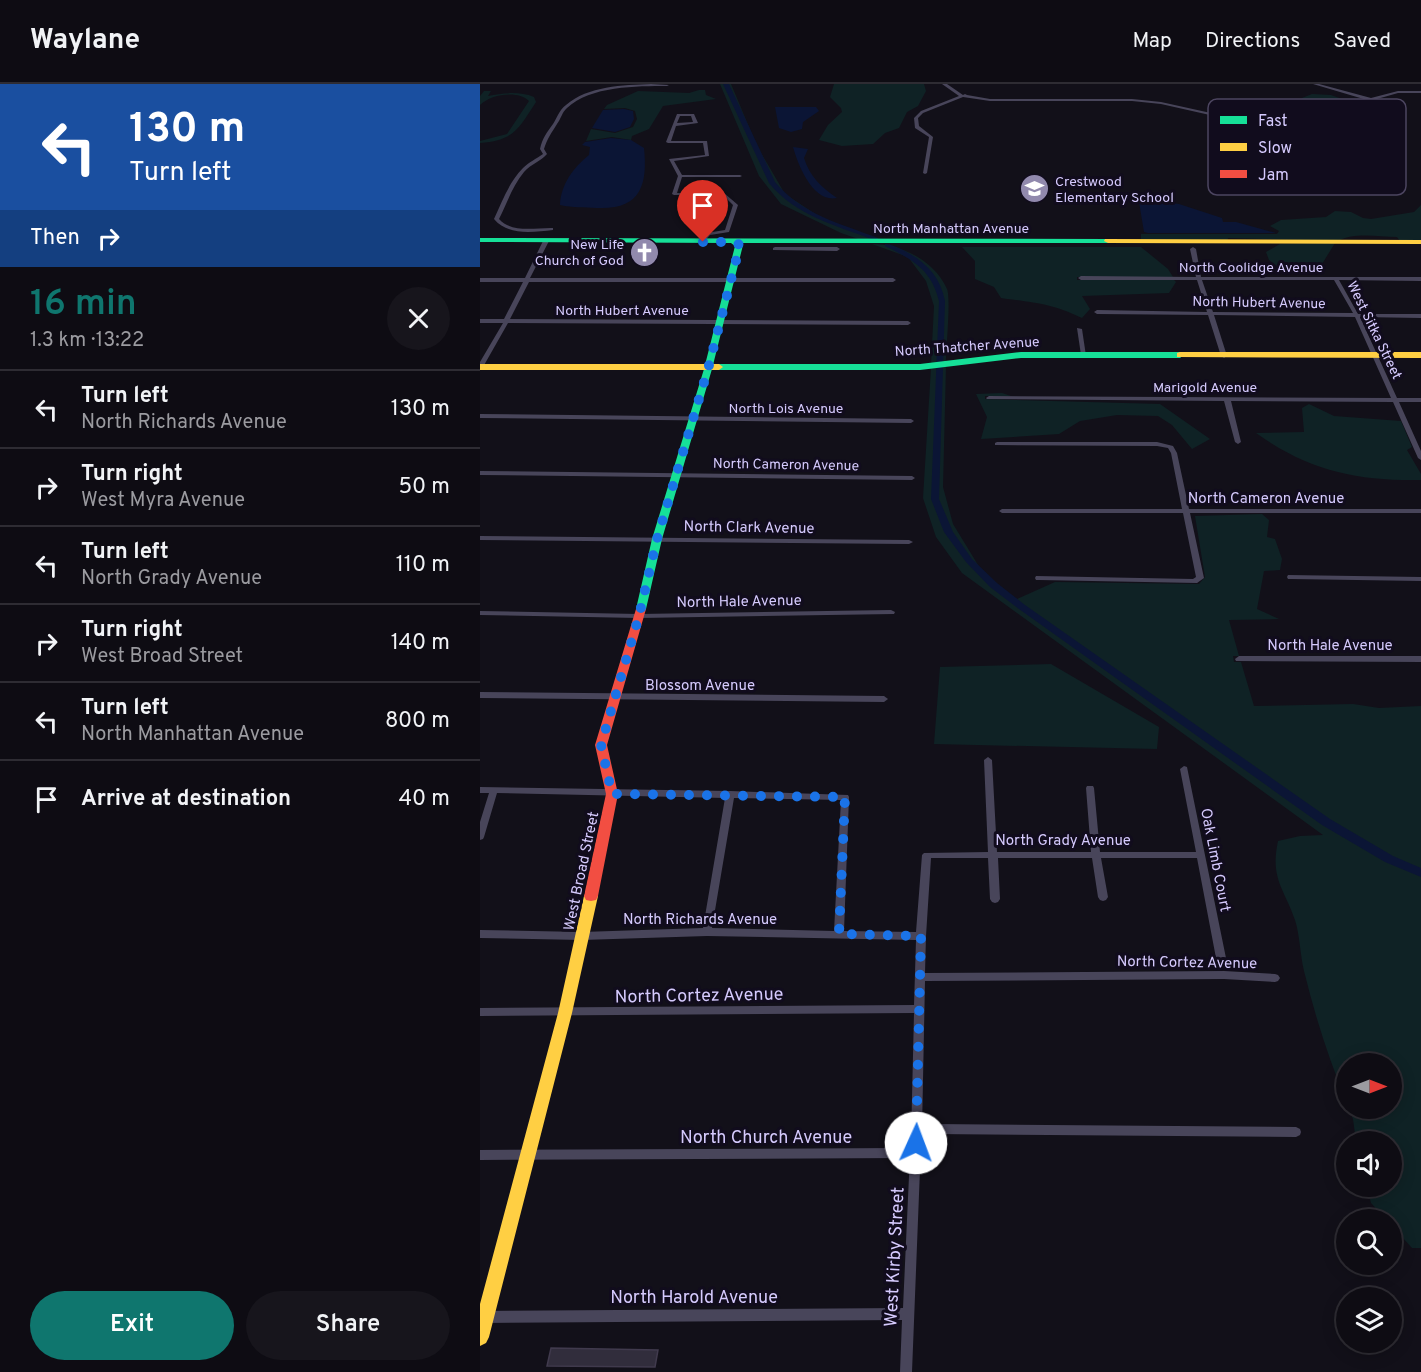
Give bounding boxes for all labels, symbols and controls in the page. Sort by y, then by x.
text: Waylane [30,23,140,59]
text: Map [1132,28,1172,55]
text: Directions [1205,28,1300,55]
text: Saved [1333,28,1391,55]
legend [1208,99,1406,195]
text: 130 m [129,104,245,157]
icon: left [30,108,108,186]
text: Fast [1258,112,1288,132]
text: Slow [1258,139,1292,159]
text: Turn left [129,156,231,190]
text: Jam [1258,166,1289,186]
school or university icon: Crestwood Elementary School [1018,173,1050,205]
place label: Crestwood Elementary School [1055,174,1174,207]
pin [677,180,728,242]
icon: arrive [686,189,719,222]
street label: North Manhattan Avenue [873,221,1029,238]
icon: right [92,222,125,255]
text: Then [30,225,80,252]
church icon: New Life Church of God [629,236,661,268]
place label: New Life Church of God [535,237,624,270]
street label: North Coolidge Avenue [1179,260,1323,277]
street label: West Sitka Street [1343,279,1405,383]
text: 16 min [30,282,137,328]
button: close [387,287,450,350]
street label: North Hubert Avenue [1192,294,1326,313]
street label: North Hubert Avenue [555,303,689,320]
text: 1.3 km · 13:22 [30,328,144,354]
street label: North Thatcher Avenue [894,334,1040,361]
street label: Marigold Avenue [1153,380,1257,397]
text: Turn left [81,383,169,410]
icon: left [30,393,63,426]
text: 130 m [391,396,450,423]
street label: North Lois Avenue [729,401,843,418]
text: North Richards Avenue [81,410,287,436]
street label: North Cameron Avenue [713,456,859,475]
text: Turn right [81,461,183,488]
icon: right [30,471,63,504]
text: 50 m [398,474,450,501]
text: West Myra Avenue [81,488,245,514]
street label: North Cameron Avenue [1188,490,1344,509]
street label: North Clark Avenue [683,518,815,539]
text: Turn left [81,539,169,566]
icon: left [30,549,63,582]
text: 110 m [396,552,450,579]
text: North Grady Avenue [81,566,262,592]
street label: North Hale Avenue [676,592,802,613]
text: Turn right [81,617,183,644]
icon: right [30,627,63,660]
text: 140 m [391,630,450,657]
street label: North Hale Avenue [1267,637,1393,656]
text: West Broad Street [81,644,243,670]
street label: Blossom Avenue [645,677,755,696]
text: Turn left [81,695,169,722]
icon: left [30,705,63,738]
text: 800 m [385,708,450,735]
text: North Manhattan Avenue [81,722,304,748]
icon: arrive [30,783,63,816]
text: Arrive at destination [81,786,291,813]
text: 40 m [398,786,450,813]
street label: Oak Limb Court [1195,807,1234,914]
street label: West Broad Street [561,810,604,933]
street label: North Grady Avenue [995,832,1131,851]
street label: North Richards Avenue [623,911,777,930]
street label: North Cortez Avenue [1117,953,1257,974]
street label: North Cortez Avenue [614,984,784,1009]
north arrow [1336,1053,1402,1119]
map controls [1336,1053,1402,1353]
position arrow [884,1111,948,1175]
street label: North Church Avenue [680,1127,852,1150]
button: sound [1336,1131,1402,1197]
street label: West Kirby Street [880,1186,911,1328]
button: search [1336,1209,1402,1275]
street label: North Harold Avenue [610,1287,778,1310]
button: layers [1336,1287,1402,1353]
button: Exit [30,1291,234,1360]
button: Share [246,1291,450,1360]

